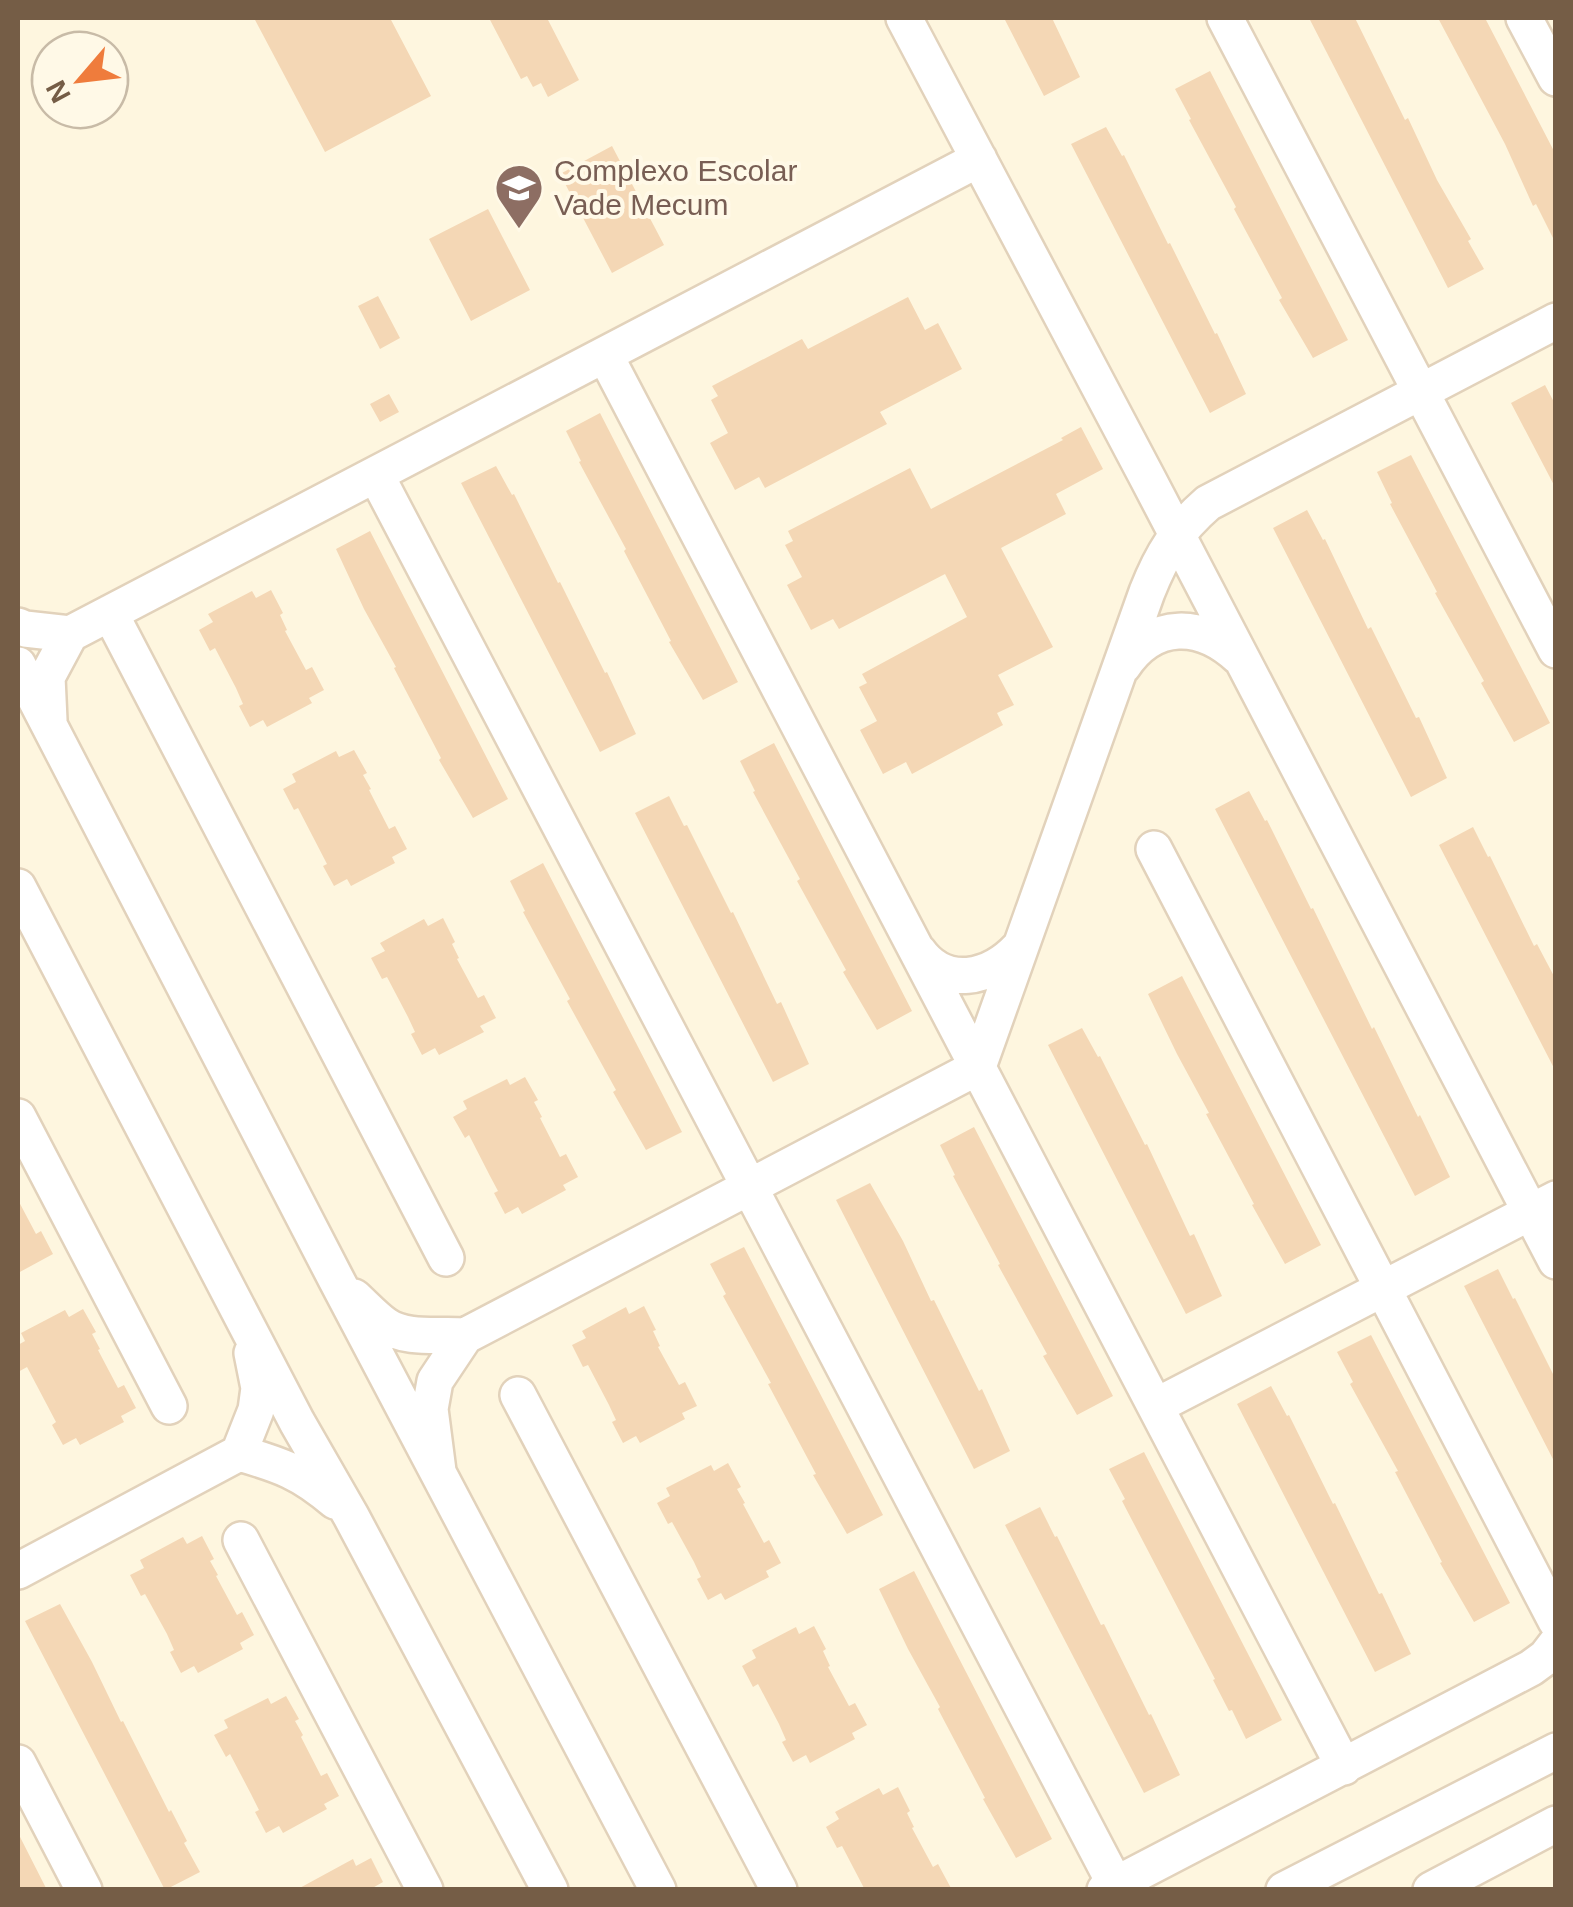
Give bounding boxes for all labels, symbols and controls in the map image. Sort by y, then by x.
north arrow [30,30,130,130]
text: N [40,75,77,108]
place label: Complexo Escolar Vade Mecum [554,154,797,221]
school or university icon: Complexo Escolar Vade Mecum [493,162,545,230]

